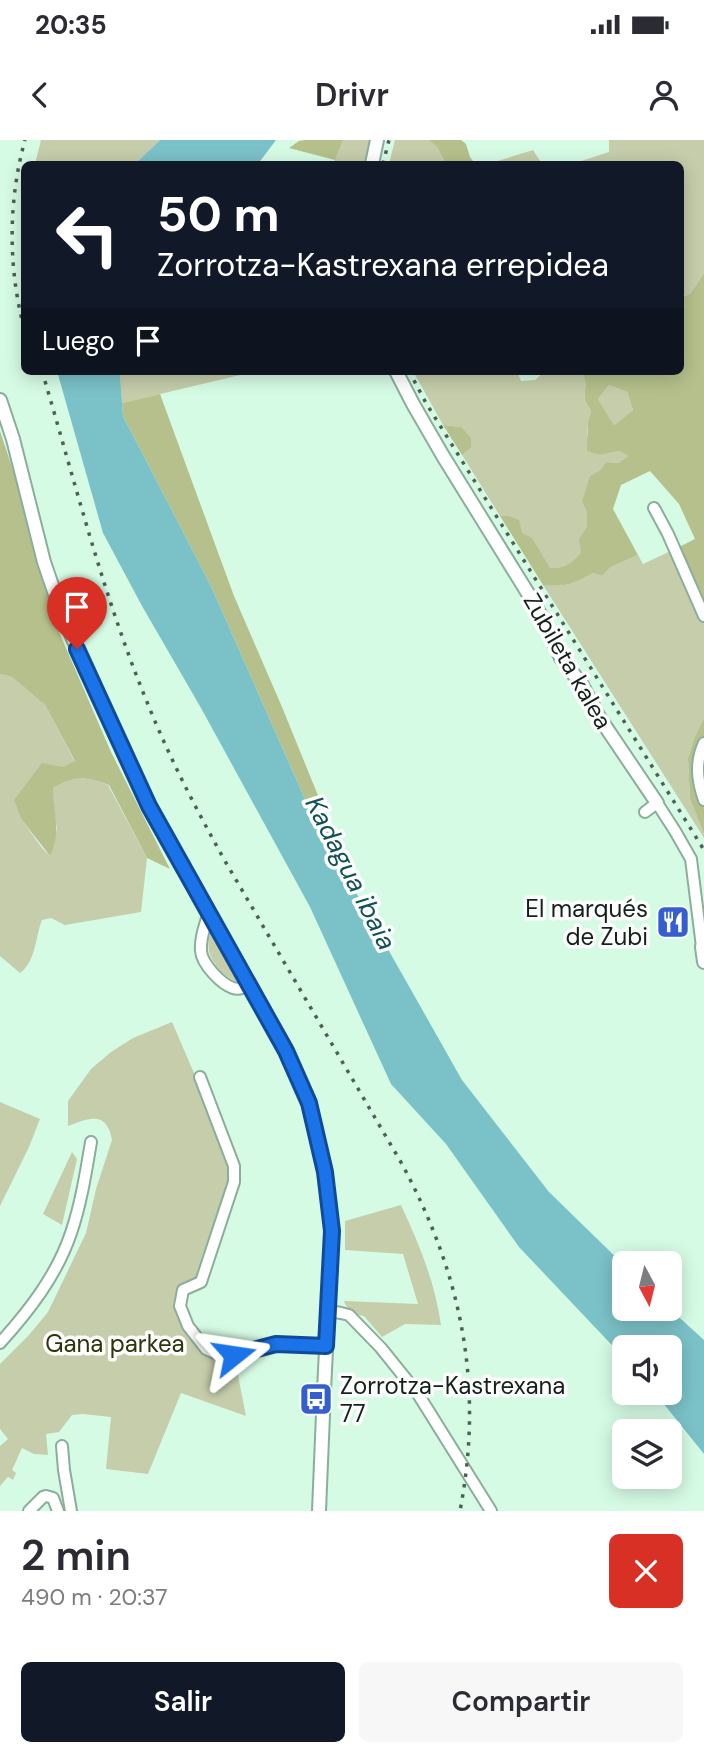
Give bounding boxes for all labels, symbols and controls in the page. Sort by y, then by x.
text: 20:35 [35,8,107,42]
text: Drivr [315,74,389,116]
icon: back [21,76,59,114]
icon: person [645,76,683,114]
text: 50 m [157,182,280,246]
icon: left [42,189,133,280]
text: Zorrotza-Kastrexana errepidea [157,244,609,286]
icon: arrive [129,322,167,360]
text: Luego [42,324,115,358]
pin [47,577,107,649]
street label: Zubileta kalea [517,587,619,735]
icon: arrive [58,588,96,626]
water label: Kadagua ibaia [298,790,404,956]
place label: El marqués de Zubi [525,893,648,952]
restaurant icon: El marqués de Zubi [654,903,692,941]
north arrow [612,1251,682,1321]
map controls [612,1251,682,1489]
position arrow [197,1318,271,1392]
park label: Gana parkea [45,1328,185,1359]
button: sound [612,1335,682,1405]
place label: Zorrotza-Kastrexana 77 [340,1370,565,1429]
bus stop icon: Zorrotza-Kastrexana 77 [297,1380,335,1418]
button: layers [612,1419,682,1489]
text: 2 min [21,1528,131,1583]
button: close [609,1534,683,1608]
text: 490 m · 20:37 [21,1582,167,1612]
button: Salir [21,1662,345,1742]
button: Compartir [359,1662,683,1742]

